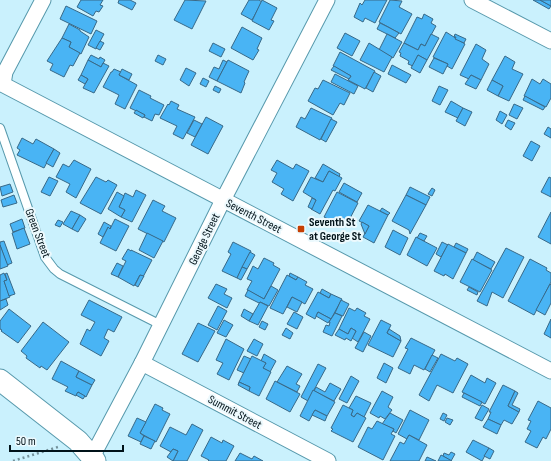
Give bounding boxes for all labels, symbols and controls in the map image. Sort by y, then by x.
street label: Seventh Street [223,196,284,237]
street label: Green Street [21,207,54,260]
street label: George Street [185,211,224,268]
place label: Seventh St at George St [309,215,361,244]
marker: Seventh St at George St [296,224,306,234]
street label: Summit Street [205,392,264,433]
scale bar [10,427,123,453]
text: 50 m [16,434,36,449]

